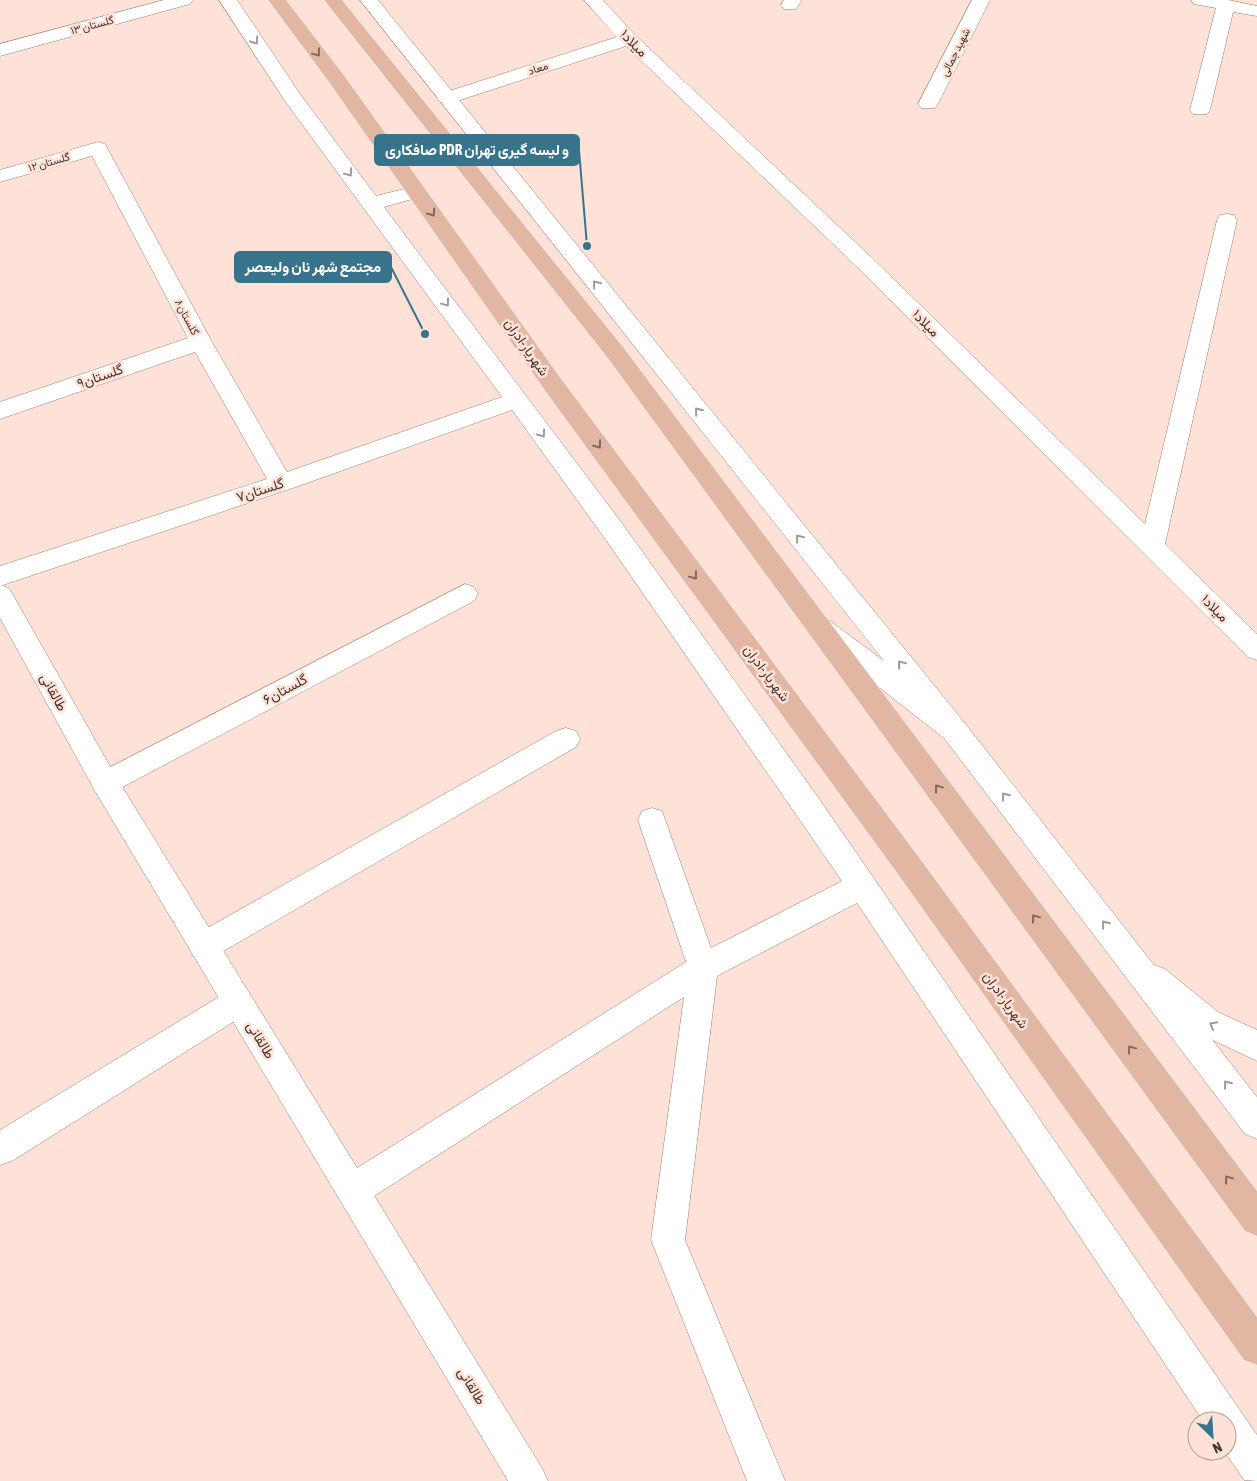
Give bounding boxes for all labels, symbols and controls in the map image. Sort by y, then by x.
street label: گلستان ۱۳ [69,13,115,37]
street label: میلاد۱ [617,26,651,60]
street label: شهید جمالی [938,26,973,79]
one-way arrow [249,35,258,44]
one-way arrow [311,47,320,57]
street label: معاد [526,59,550,77]
callout: صافکاری PDR و لیسه گیری تهران [375,135,579,165]
text: صافکاری PDR و لیسه گیری تهران [385,141,569,159]
street label: گلستان ۱۲ [27,150,71,174]
one-way arrow [343,167,352,177]
one-way arrow [426,208,435,217]
callout: مجتمع شهر نان ولیعصر [235,252,391,282]
text: مجتمع شهر نان ولیعصر [244,258,381,277]
one-way arrow [594,281,602,290]
street label: گلستان۸ [173,297,201,337]
one-way arrow [441,297,449,306]
street label: میلاد۱ [909,306,943,340]
street label: شهریار-ادران [501,315,553,379]
street label: گلستان۹ [75,361,125,392]
one-way arrow [695,408,703,417]
one-way arrow [537,428,545,437]
one-way arrow [592,439,600,448]
street label: گلستان۷ [234,475,286,506]
one-way arrow [796,534,805,543]
one-way arrow [689,570,697,579]
street label: میلاد۱ [1198,591,1232,625]
street label: شهریار-ادران [740,642,793,705]
one-way arrow [899,661,907,670]
street label: طالقانی [36,670,71,714]
street label: گلستان۶ [260,671,310,708]
one-way arrow [935,784,944,794]
one-way arrow [1002,792,1011,802]
one-way arrow [1032,915,1040,924]
one-way arrow [1102,921,1110,930]
street label: شهریار-ادران [979,968,1032,1032]
street label: طالقانی [243,1019,278,1062]
one-way arrow [1210,1021,1219,1031]
one-way arrow [1129,1046,1137,1055]
one-way arrow [1225,1081,1233,1090]
one-way arrow [1225,1176,1234,1185]
street label: طالقانی [454,1365,489,1408]
north arrow [1187,1411,1237,1461]
text: N [1210,1439,1225,1457]

